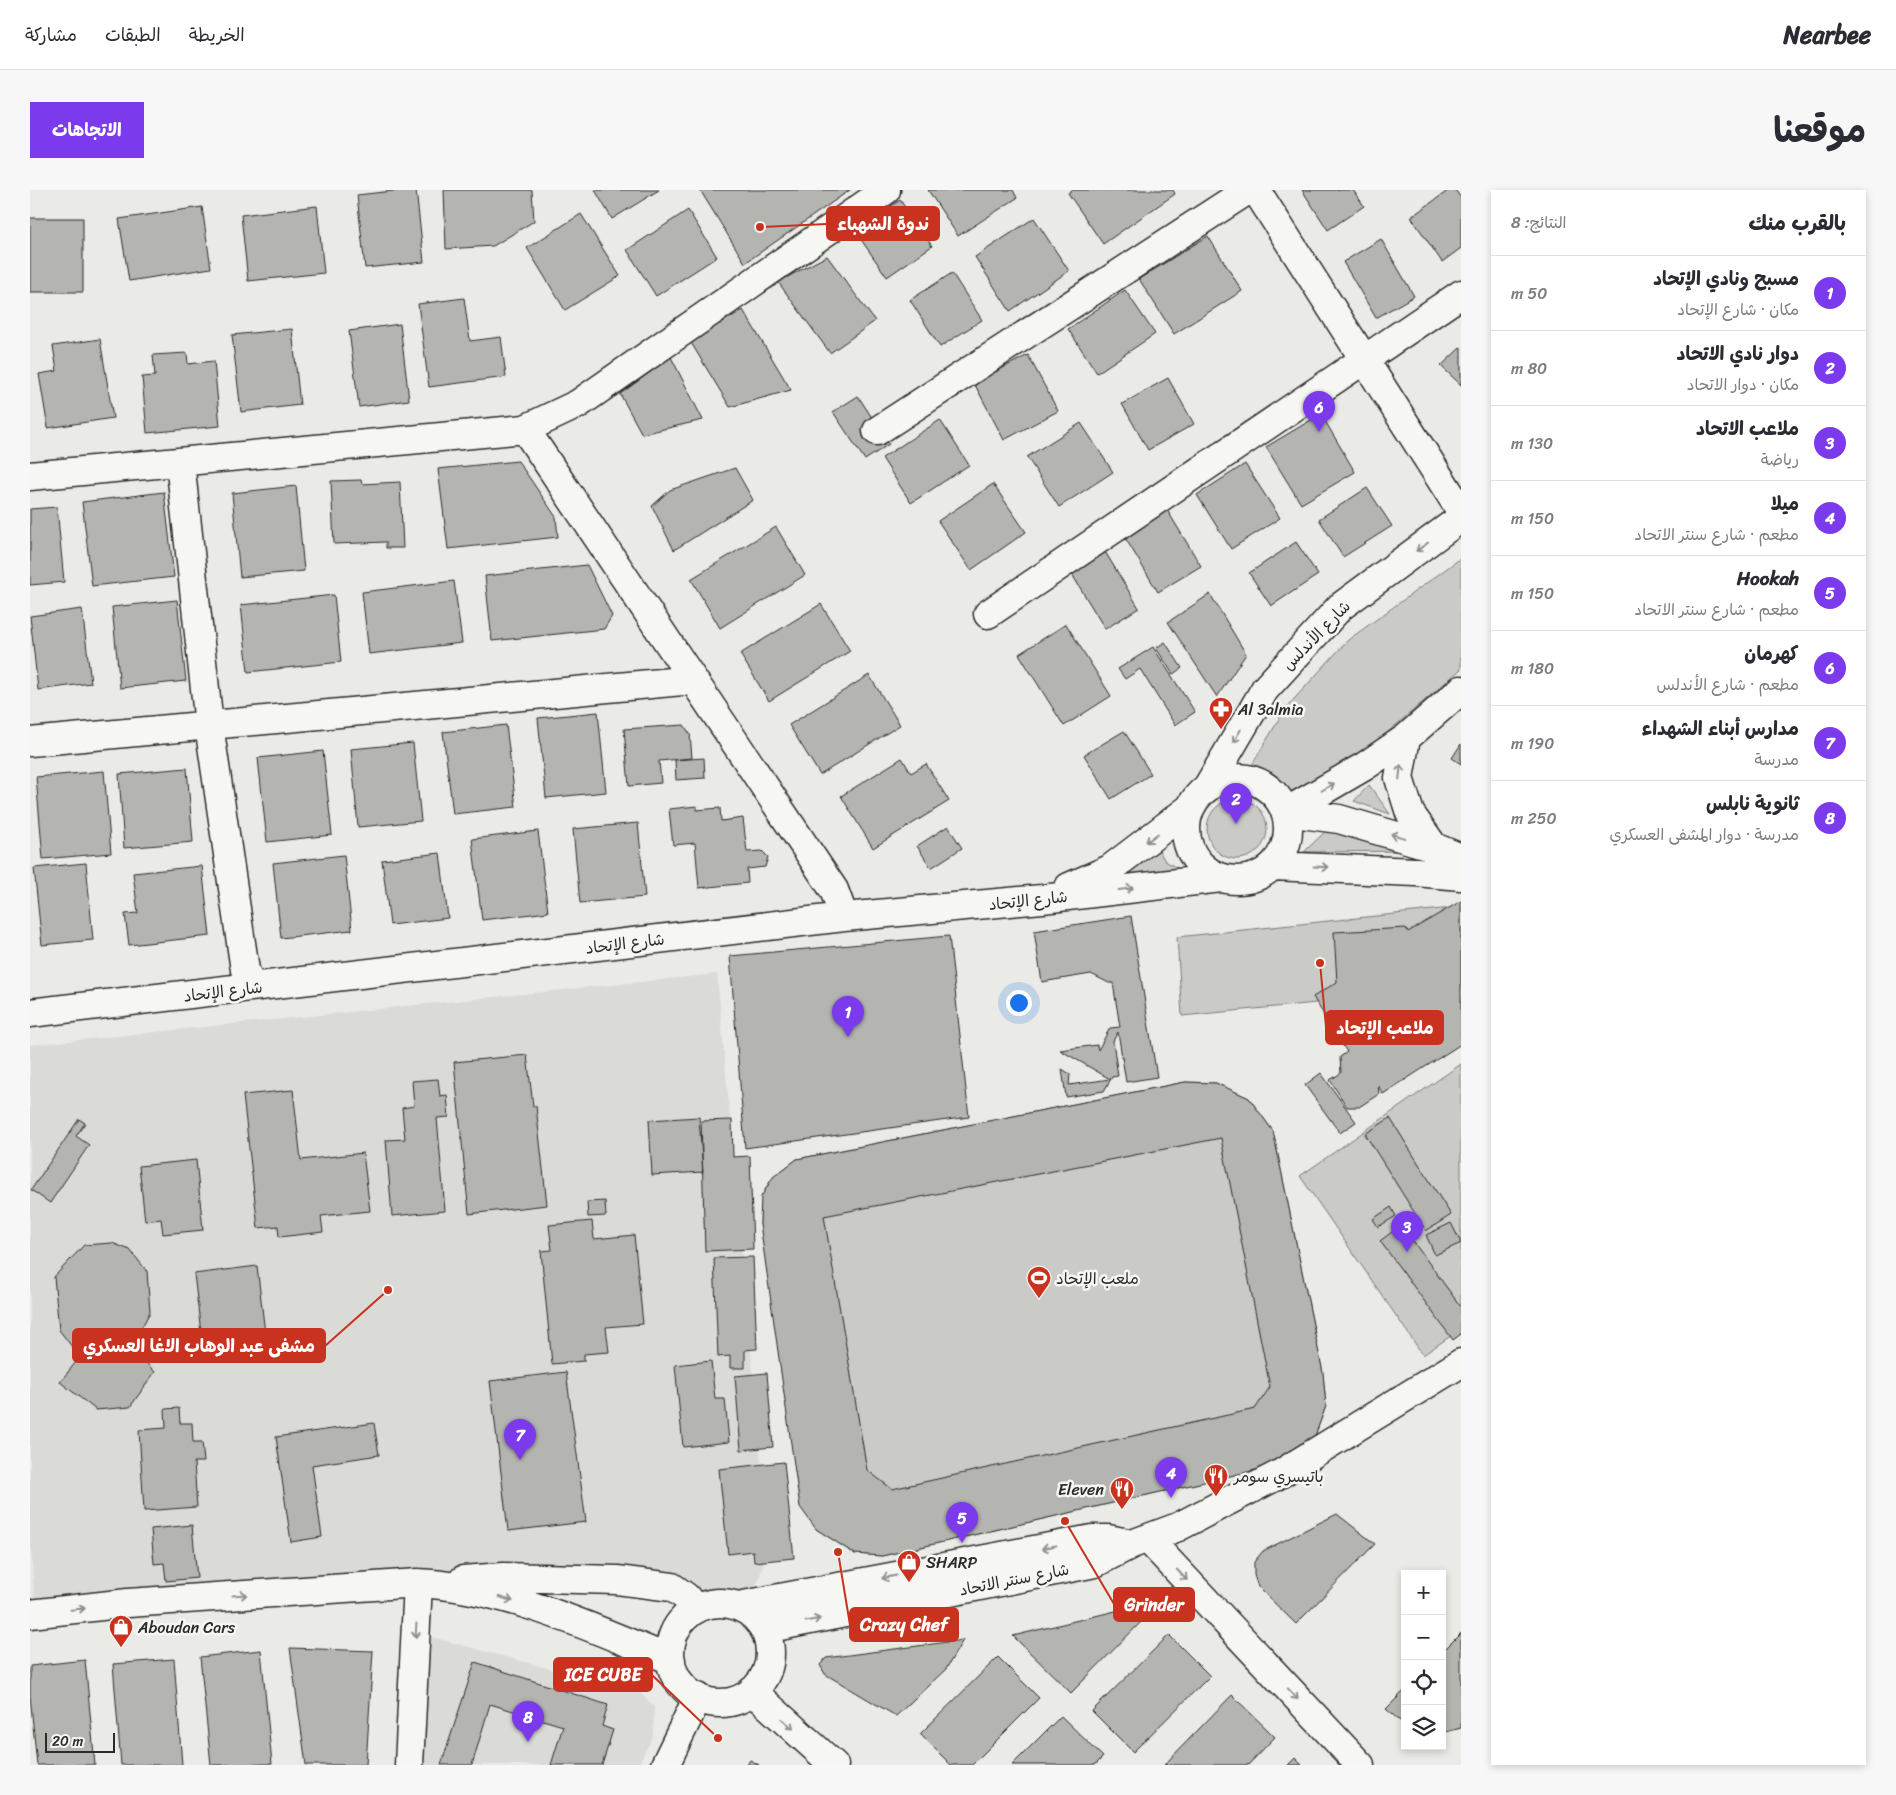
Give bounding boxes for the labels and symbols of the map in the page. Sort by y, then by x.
callout: ندوة الشهباء [827,207,939,240]
text: ندوة الشهباء [837,208,929,240]
pin: 6 [1303,391,1335,432]
one-way arrow [1416,541,1429,552]
street label: شارع الأندلس [1275,593,1358,678]
place label: Al 3almia [1237,695,1303,724]
pharmacy icon: Al 3almia [1208,696,1234,730]
one-way arrow [1232,729,1242,743]
one-way arrow [1396,765,1405,781]
one-way arrow [1320,782,1334,792]
pin: 2 [1220,783,1252,824]
one-way arrow [1391,831,1407,841]
one-way arrow [1145,833,1159,843]
one-way arrow [1313,863,1329,872]
street label: شارع الإتحاد [987,882,1069,919]
one-way arrow [1117,884,1133,894]
street label: شارع الإتحاد [584,924,666,963]
street label: شارع الإتحاد [182,972,264,1011]
your location [1006,990,1032,1016]
pin: 1 [832,996,864,1037]
callout: ملاعب الإتحاد [1326,1011,1443,1044]
text: ملاعب الإتحاد [1336,1012,1434,1044]
pin: 3 [1391,1211,1423,1252]
place label: ملعب الإتحاد [1056,1264,1139,1293]
sports icon: ملعب الإتحاد [1026,1265,1052,1299]
callout: مشفى عبد الوهاب الاغا العسكري [73,1329,325,1362]
text: مشفى عبد الوهاب الاغا العسكري [83,1330,315,1362]
pin: 7 [504,1419,536,1460]
pin: 4 [1155,1457,1187,1498]
place label: باتيسري سومر [1232,1462,1324,1491]
restaurant icon: باتيسري سومر [1203,1463,1229,1497]
place label: Eleven [1058,1475,1104,1504]
restaurant icon: Eleven [1109,1476,1135,1510]
pin: 5 [946,1502,978,1543]
one-way arrow [1041,1543,1057,1553]
place label: SHARP [926,1548,977,1577]
shop icon: SHARP [896,1549,922,1583]
street label: شارع سنتر الاتحاد [957,1555,1072,1604]
one-way arrow [1176,1569,1188,1581]
one-way arrow [882,1573,898,1583]
callout: Grinder [1114,1588,1194,1621]
text: Grinder [1123,1589,1185,1621]
one-way arrow [232,1591,248,1600]
one-way arrow [497,1595,513,1605]
one-way arrow [70,1604,86,1614]
callout: Crazy Chef [850,1608,958,1641]
text: Crazy Chef [859,1609,950,1641]
place label: Aboudan Cars [137,1613,236,1642]
shop icon: Aboudan Cars [108,1614,134,1648]
one-way arrow [804,1615,820,1624]
one-way arrow [411,1623,421,1639]
callout: ICE CUBE [554,1658,652,1691]
text: ICE CUBE [563,1659,644,1691]
one-way arrow [1287,1687,1299,1700]
pin: 8 [512,1701,544,1742]
one-way arrow [782,1718,795,1730]
scale bar [45,1730,115,1753]

